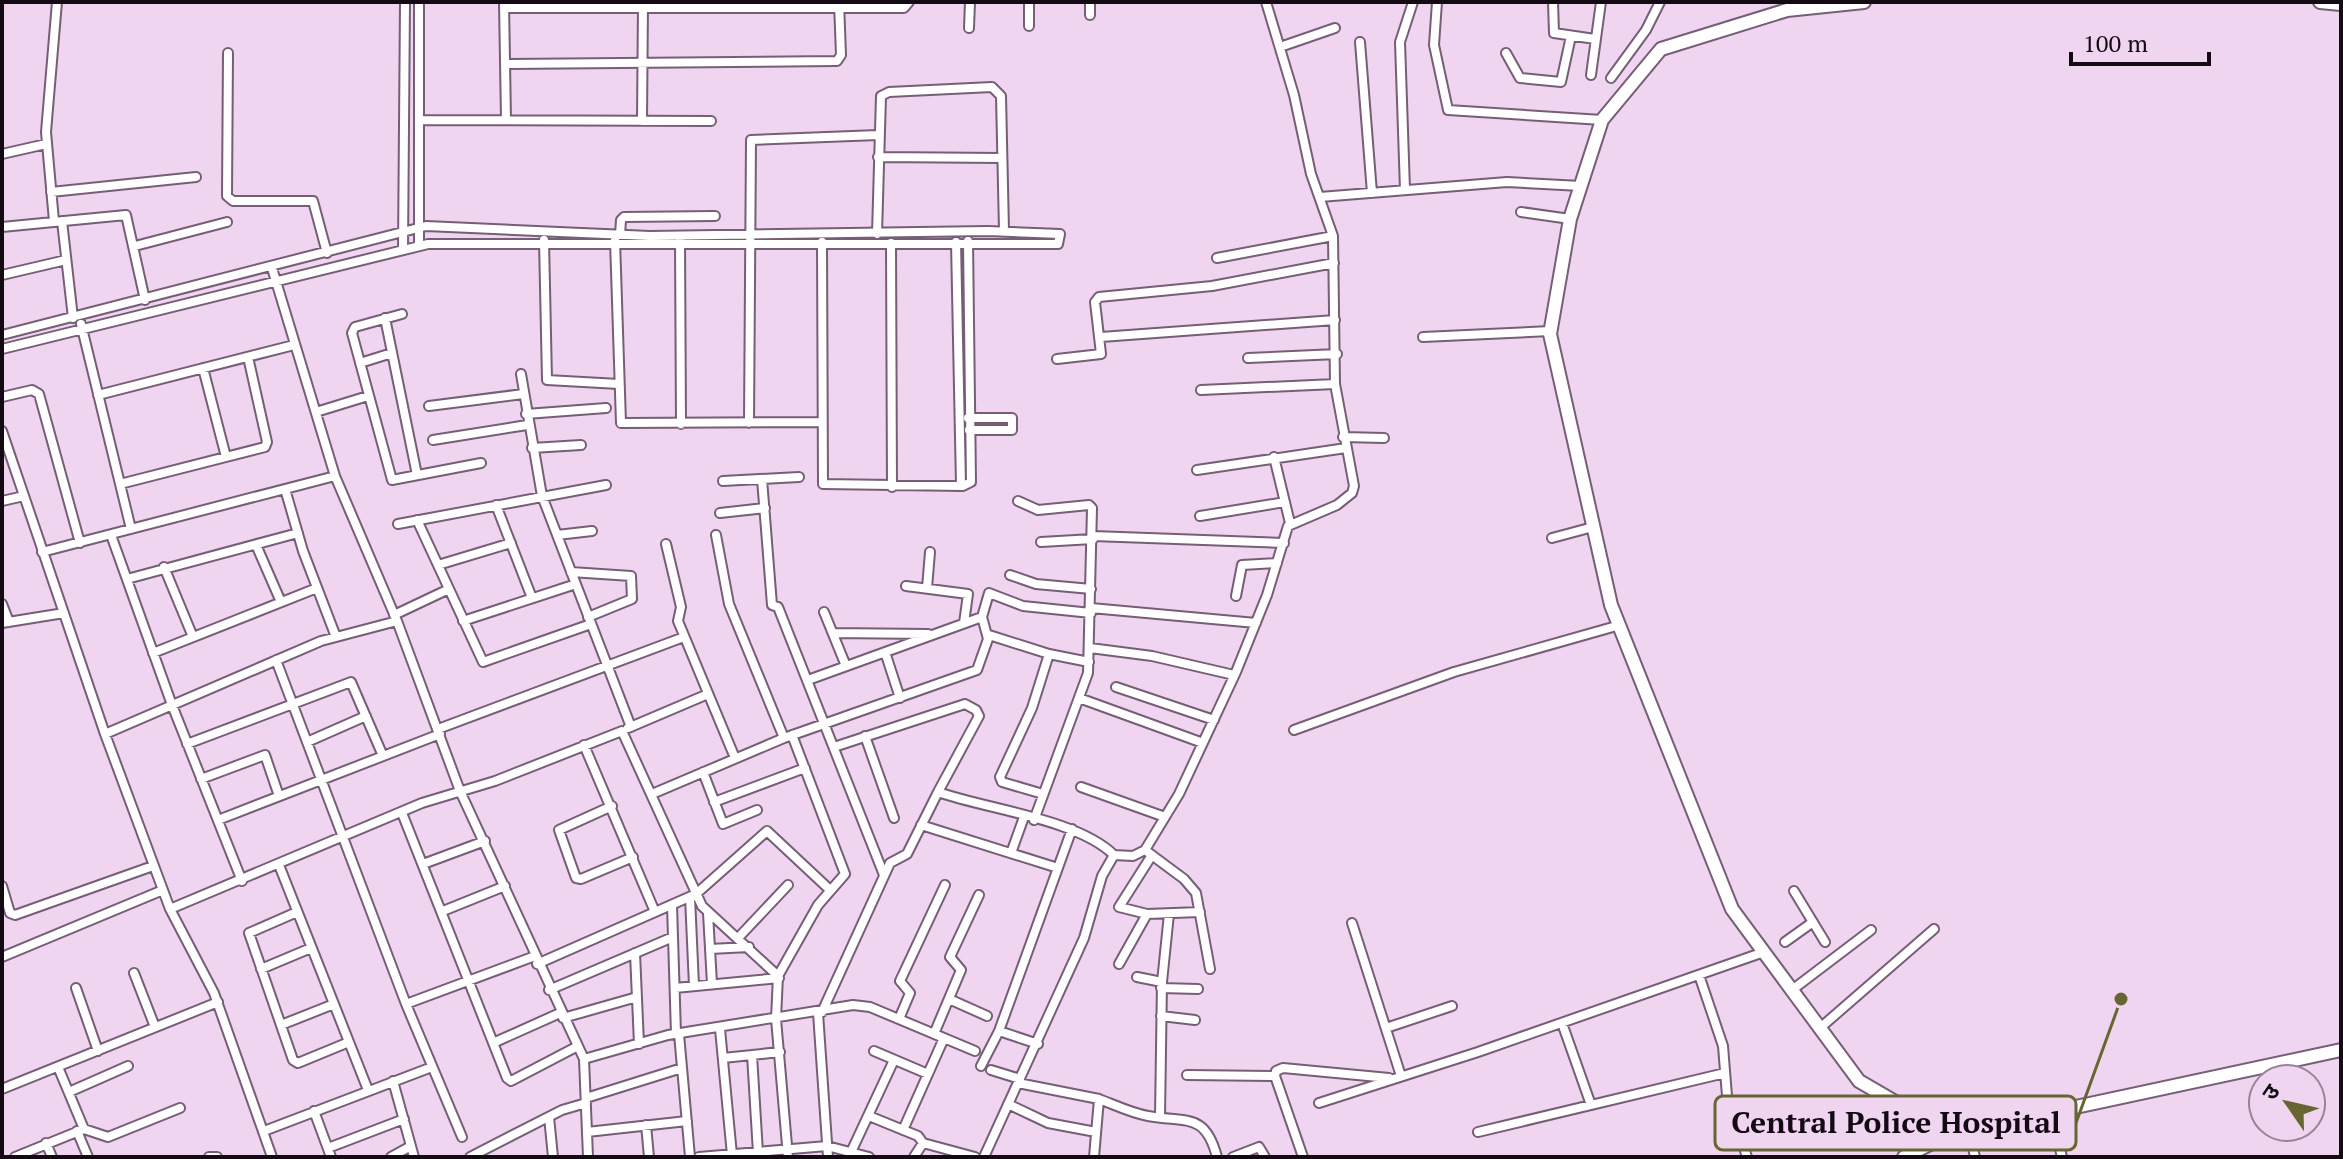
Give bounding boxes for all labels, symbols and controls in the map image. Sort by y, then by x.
scale bar [2071,16,2209,66]
text: 100 m [2083,27,2148,59]
north arrow [2247,1063,2327,1143]
text: उ [2254,1077,2286,1105]
callout: Central Police Hospital [1715,1096,2076,1150]
text: Central Police Hospital [1731,1102,2061,1142]

